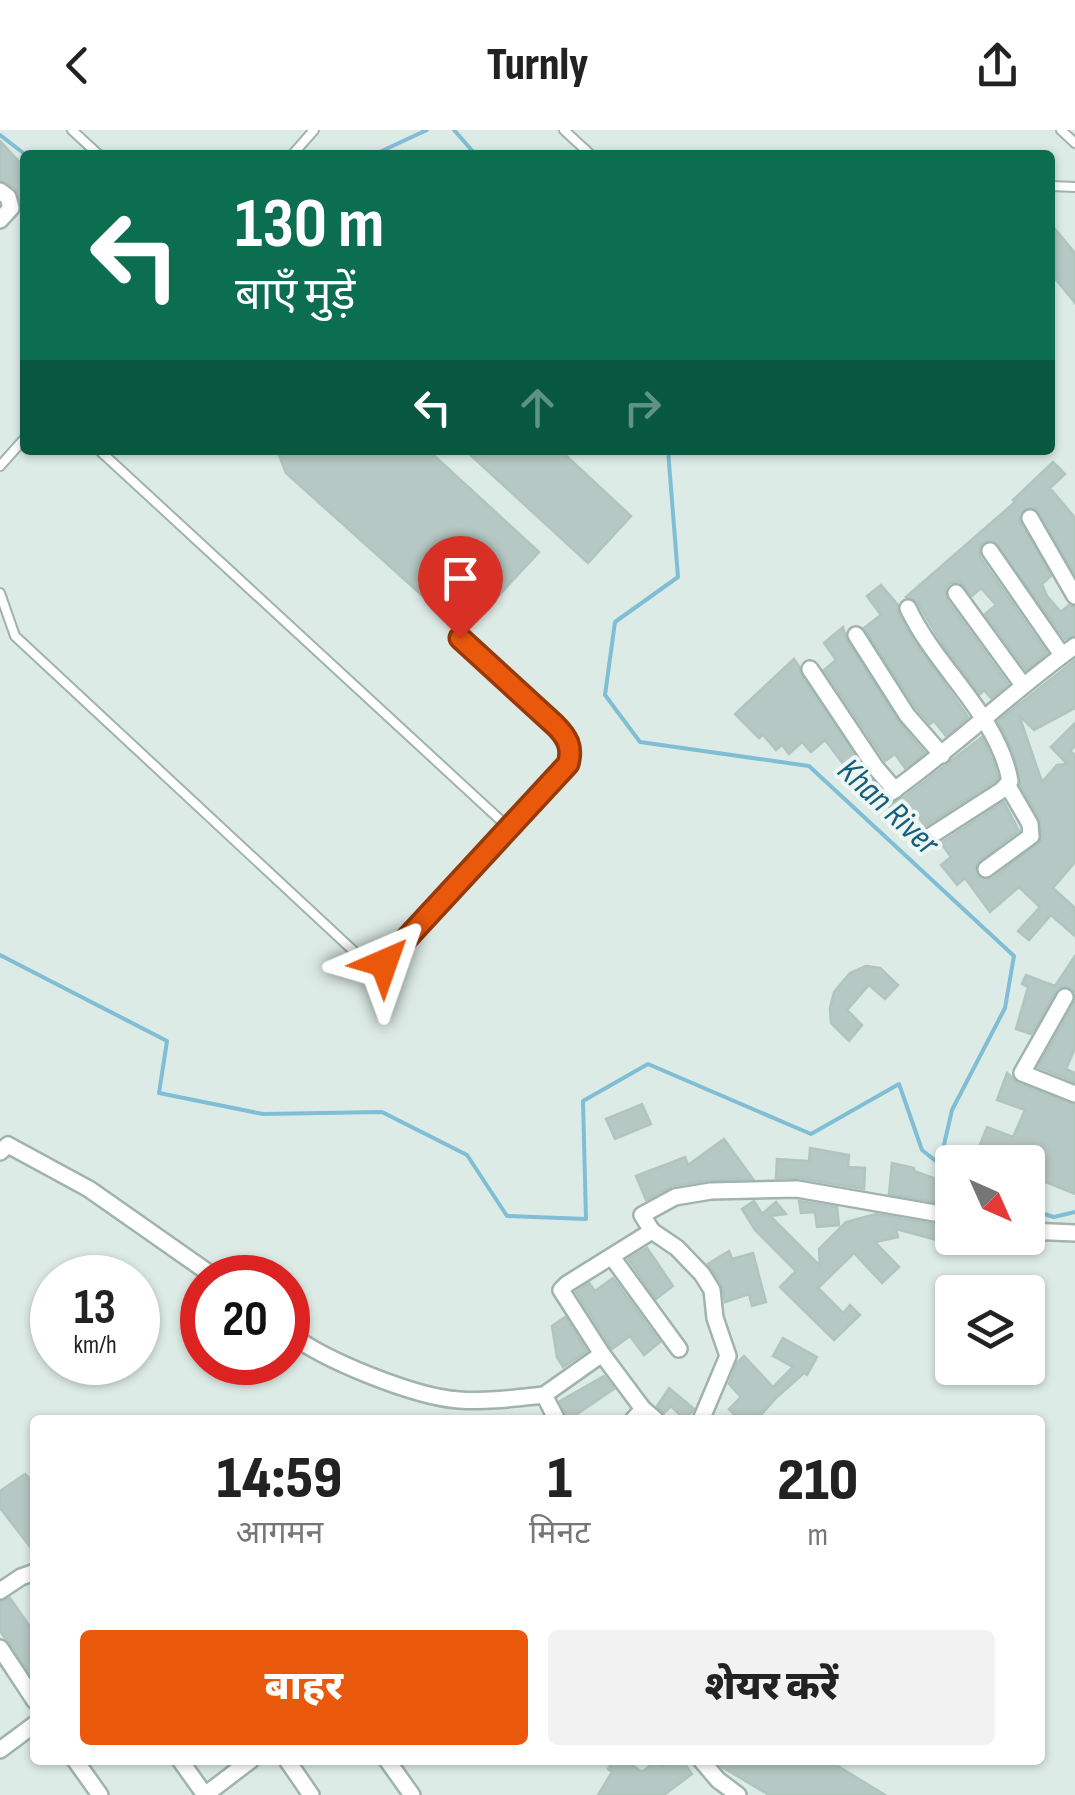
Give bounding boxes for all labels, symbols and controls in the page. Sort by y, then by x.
icon: back [50,38,105,93]
text: Turnly [487,38,588,93]
icon: share [970,38,1025,93]
text: 130 m [235,183,384,267]
icon: left [70,190,200,320]
text: बाएँ मुड़ें [235,268,355,323]
icon: left [405,380,460,435]
icon: ahead [510,380,565,435]
icon: right [615,380,670,435]
pin [418,536,503,639]
icon: arrive [433,551,488,606]
water label: Khan River [828,749,948,866]
position arrow [332,911,436,1015]
north arrow [935,1145,1045,1255]
map controls [935,1145,1045,1385]
speed limit sign: 20 [180,1255,310,1385]
button: layers [935,1275,1045,1385]
text: 13 [74,1278,116,1338]
text: km/h [73,1330,117,1361]
text: 14:59 [217,1443,342,1515]
text: 1 [547,1443,572,1515]
text: 210 [777,1445,858,1517]
text: आगमन [236,1514,323,1553]
text: मिनट [529,1514,590,1553]
text: m [807,1516,828,1555]
button: बाहर [80,1630,528,1745]
button: शेयर करें [548,1630,995,1745]

